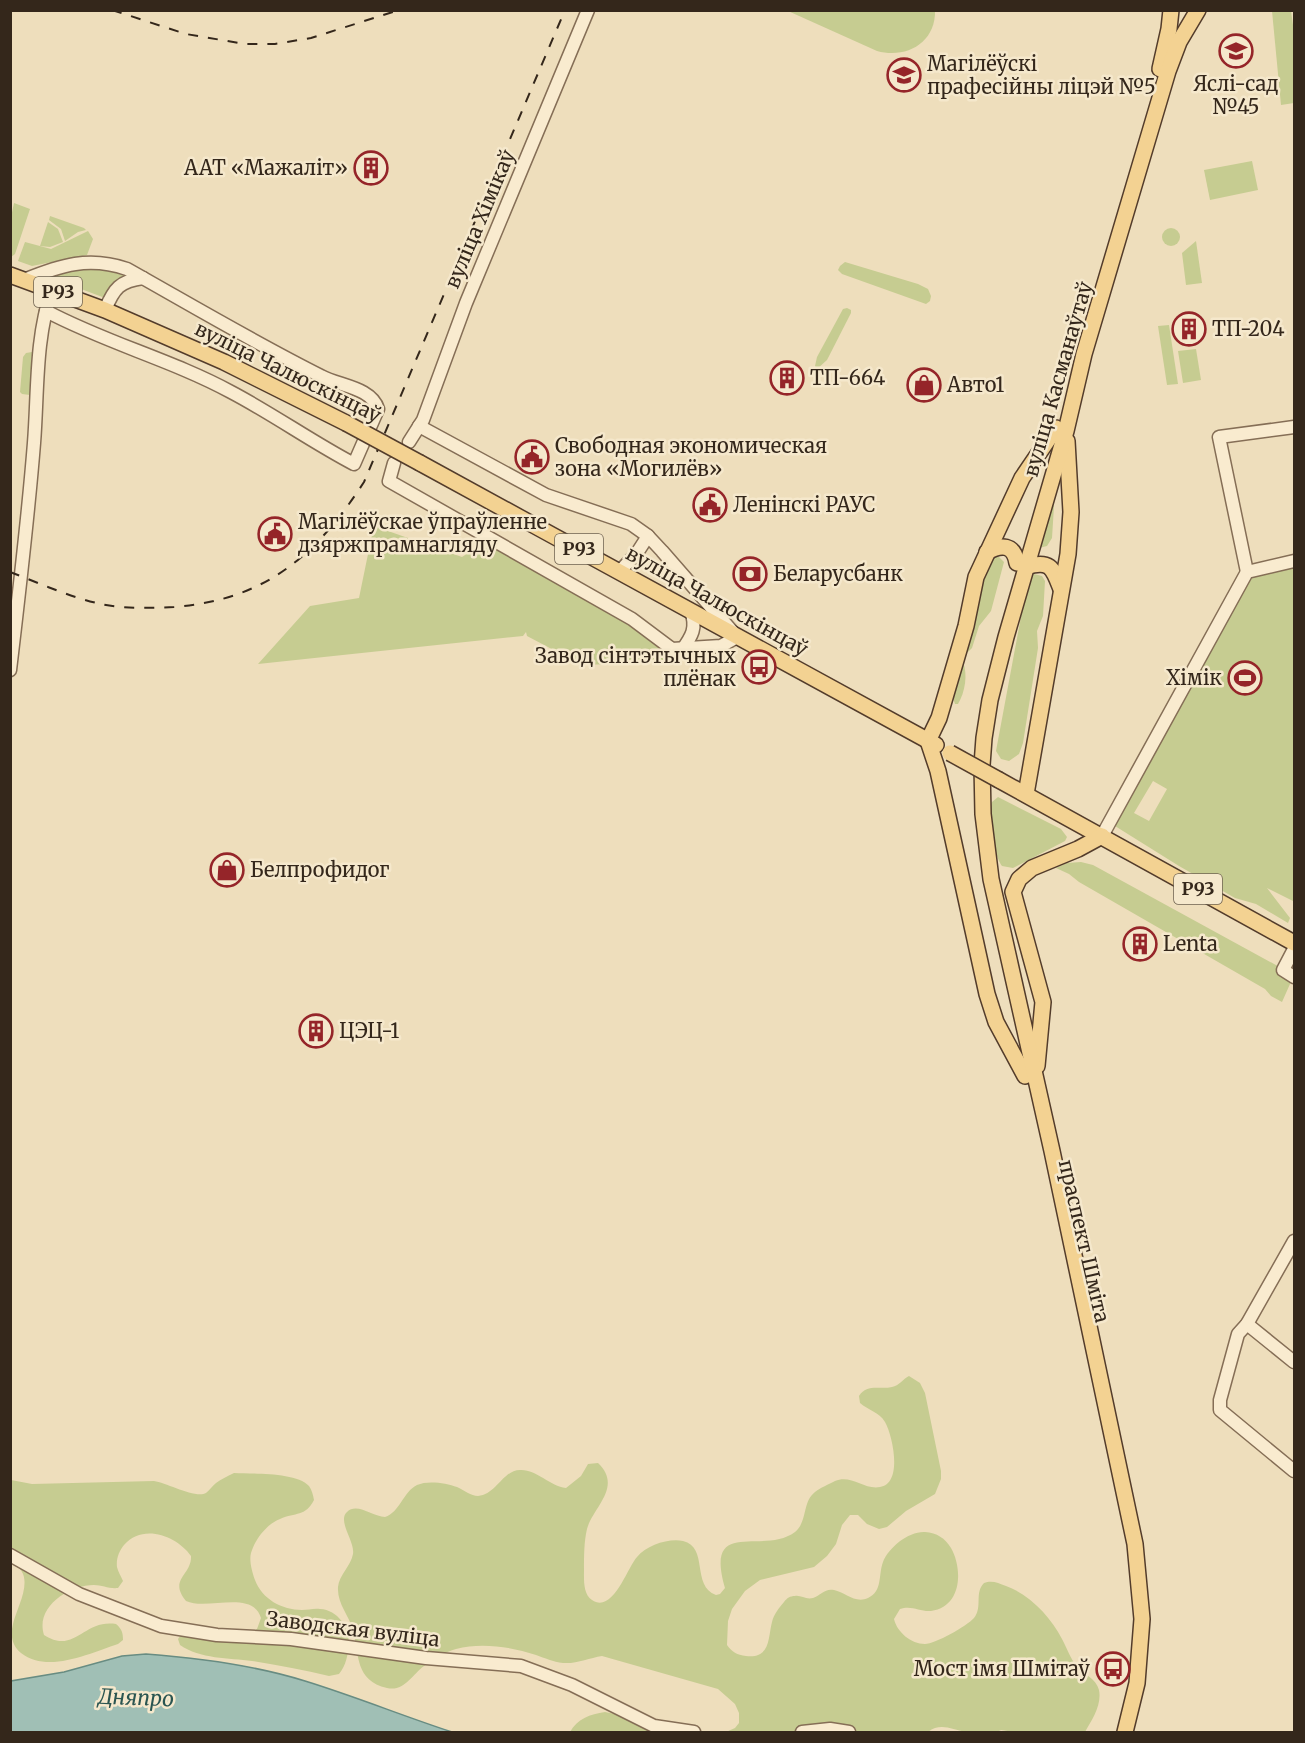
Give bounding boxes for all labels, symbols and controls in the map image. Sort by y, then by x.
school or university icon: Яслі-сад №45 [1218,33,1254,69]
place label: Магілёўскі прафесійны ліцэй №5 [927,51,1156,99]
school or university icon: Магілёўскі прафесійны ліцэй №5 [886,57,922,93]
place label: Яслі-сад №45 [1193,71,1279,119]
street label: вуліца Хімікаў [439,145,520,292]
building icon: ААТ «Мажаліт» [353,150,389,186]
place label: ААТ «Мажаліт» [183,155,348,180]
road number: Р93 [34,277,82,307]
street label: вуліца Касманаўтаў [1018,278,1097,479]
building icon: ТП-204 [1171,311,1207,347]
street label: вуліца Чалюскінцаў [191,316,386,428]
place label: ТП-204 [1212,316,1284,341]
building icon: ТП-664 [769,360,805,396]
place label: ТП-664 [810,365,885,390]
shop icon: Авто1 [906,367,942,403]
place label: Авто1 [946,372,1004,397]
place label: Свободная экономическая зона «Могилёв» [555,433,827,481]
public building icon: Свободная экономическая зона «Могилёв» [514,439,550,475]
public building icon: Ленінскі РАУС [692,487,728,523]
place label: Ленінскі РАУС [733,492,875,517]
place label: Магілёўскае ўпраўленне дзяржпрамнагляду [297,509,547,557]
public building icon: Магілёўскае ўпраўленне дзяржпрамнагляду [257,516,293,552]
road number: Р93 [555,534,603,564]
street label: вуліца Чалюскінцаў [622,540,813,661]
bank icon: Беларусбанк [732,556,768,592]
place label: Беларусбанк [773,561,903,586]
place label: Завод сінтэтычных плёнак [535,643,736,691]
bus stop icon: Завод сінтэтычных плёнак [741,649,777,685]
sports icon: Хімік [1227,660,1263,696]
place label: Хімік [1166,665,1222,690]
shop icon: Белпрофидог [209,852,245,888]
place label: Белпрофидог [250,857,390,882]
road number: Р93 [1174,874,1222,904]
building icon: Lenta [1122,926,1158,962]
place label: Lenta [1163,931,1218,956]
building icon: ЦЭЦ-1 [298,1013,334,1049]
place label: ЦЭЦ-1 [339,1018,399,1043]
street label: праспект Шміта [1054,1157,1115,1325]
street label: Заводская вуліца [265,1605,441,1652]
bus stop icon: Мост імя Шмітаў [1095,1651,1131,1687]
place label: Мост імя Шмітаў [914,1656,1090,1681]
water label: Дняпро [96,1683,175,1712]

